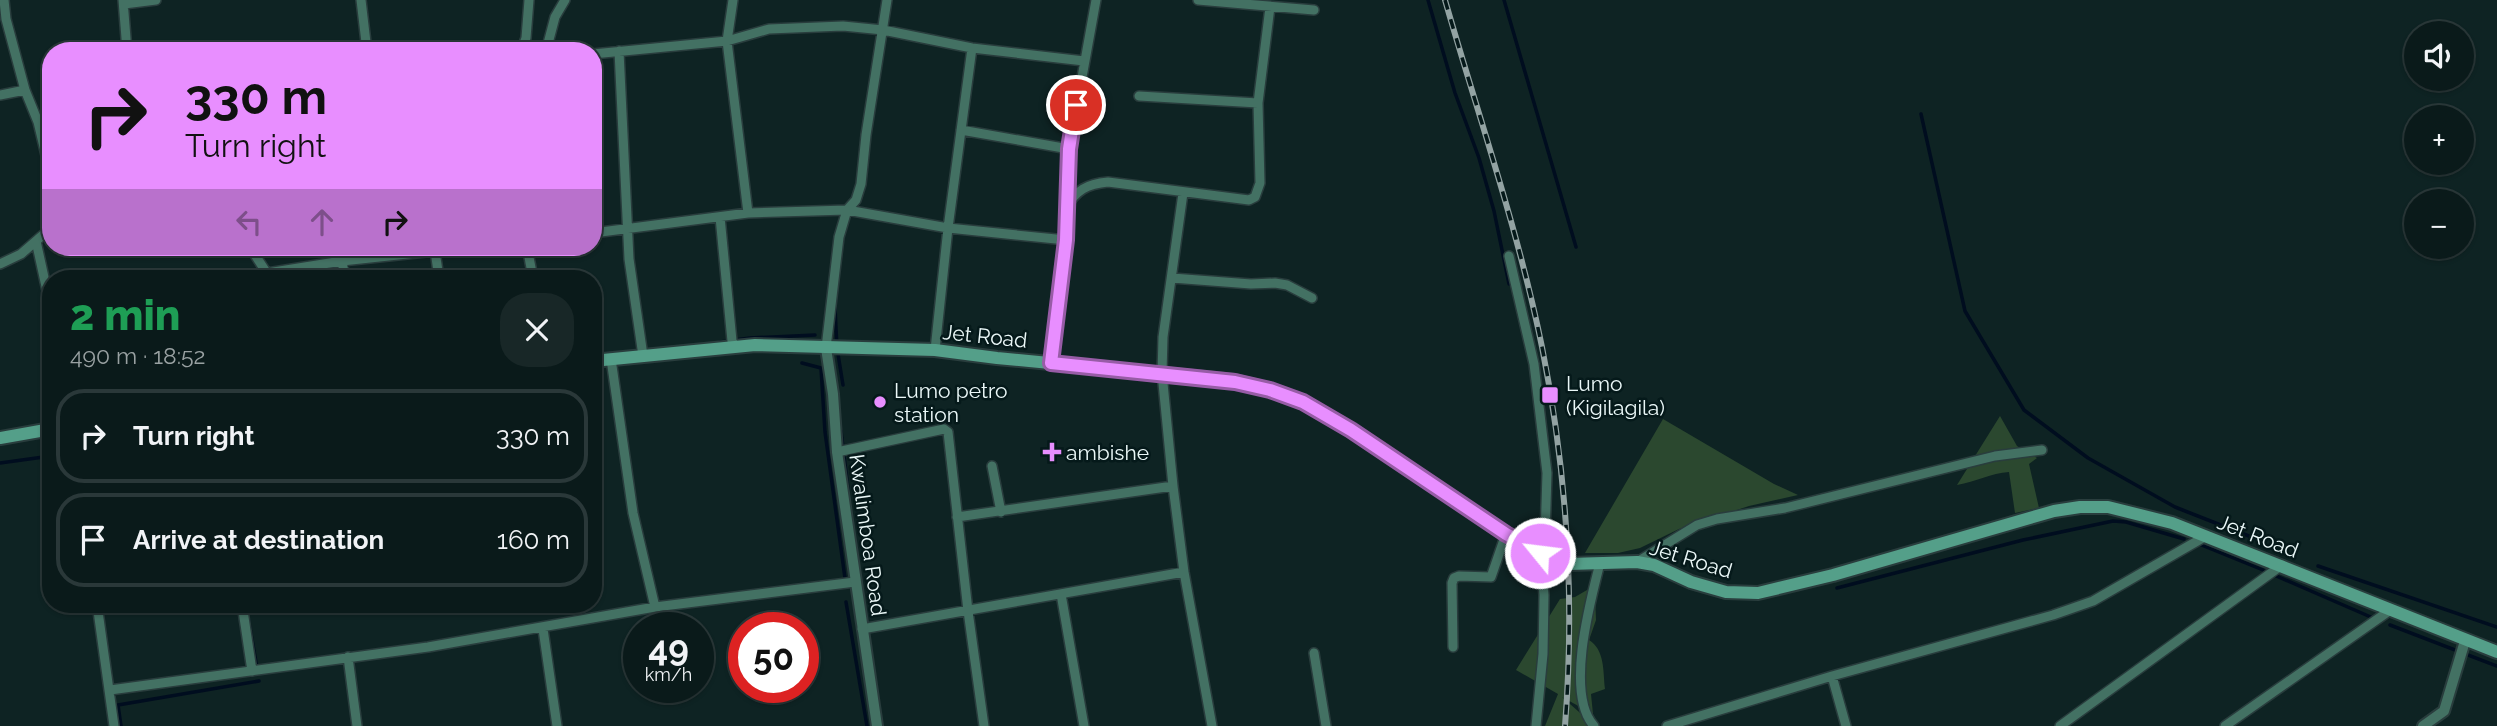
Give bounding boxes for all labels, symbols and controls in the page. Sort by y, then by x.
map controls [2404,21,2474,259]
button: sound [2404,21,2474,91]
text: 330 m [185,68,327,125]
icon: right [70,70,161,161]
pin [1046,75,1106,135]
icon: arrive [1057,86,1095,124]
button: + [2404,105,2474,175]
text: Turn right [185,127,326,164]
button: − [2404,189,2474,259]
icon: left [230,203,268,241]
icon: ahead [303,203,341,241]
icon: right [376,203,414,241]
text: 2 min [70,291,180,340]
button: close [500,293,574,367]
street label: Jet Road [941,319,1029,353]
text: 490 m · 18:52 [70,342,206,369]
place label: Lumo (Kigilagila) [1566,371,1665,420]
place label: Lumo petro station [894,378,1008,427]
marker: Lumo (Kigilagila) [1540,385,1560,405]
marker: Lumo petro station [872,394,888,410]
icon: right [74,417,112,455]
text: Turn right [133,421,254,451]
text: 330 m [496,421,570,451]
place label: ambishe [1066,440,1149,465]
marker: ambishe [1044,444,1060,460]
street label: Kwalimboa Road [844,452,892,618]
street label: Jet Road [2214,509,2302,563]
position arrow [1503,516,1577,590]
icon: arrive [74,521,112,559]
text: Arrive at destination [133,525,384,555]
text: 160 m [497,525,570,555]
street label: Jet Road [1647,535,1735,583]
speed limit sign: 50 [728,612,819,703]
text: 49 [648,628,689,669]
text: km/h [645,664,692,685]

